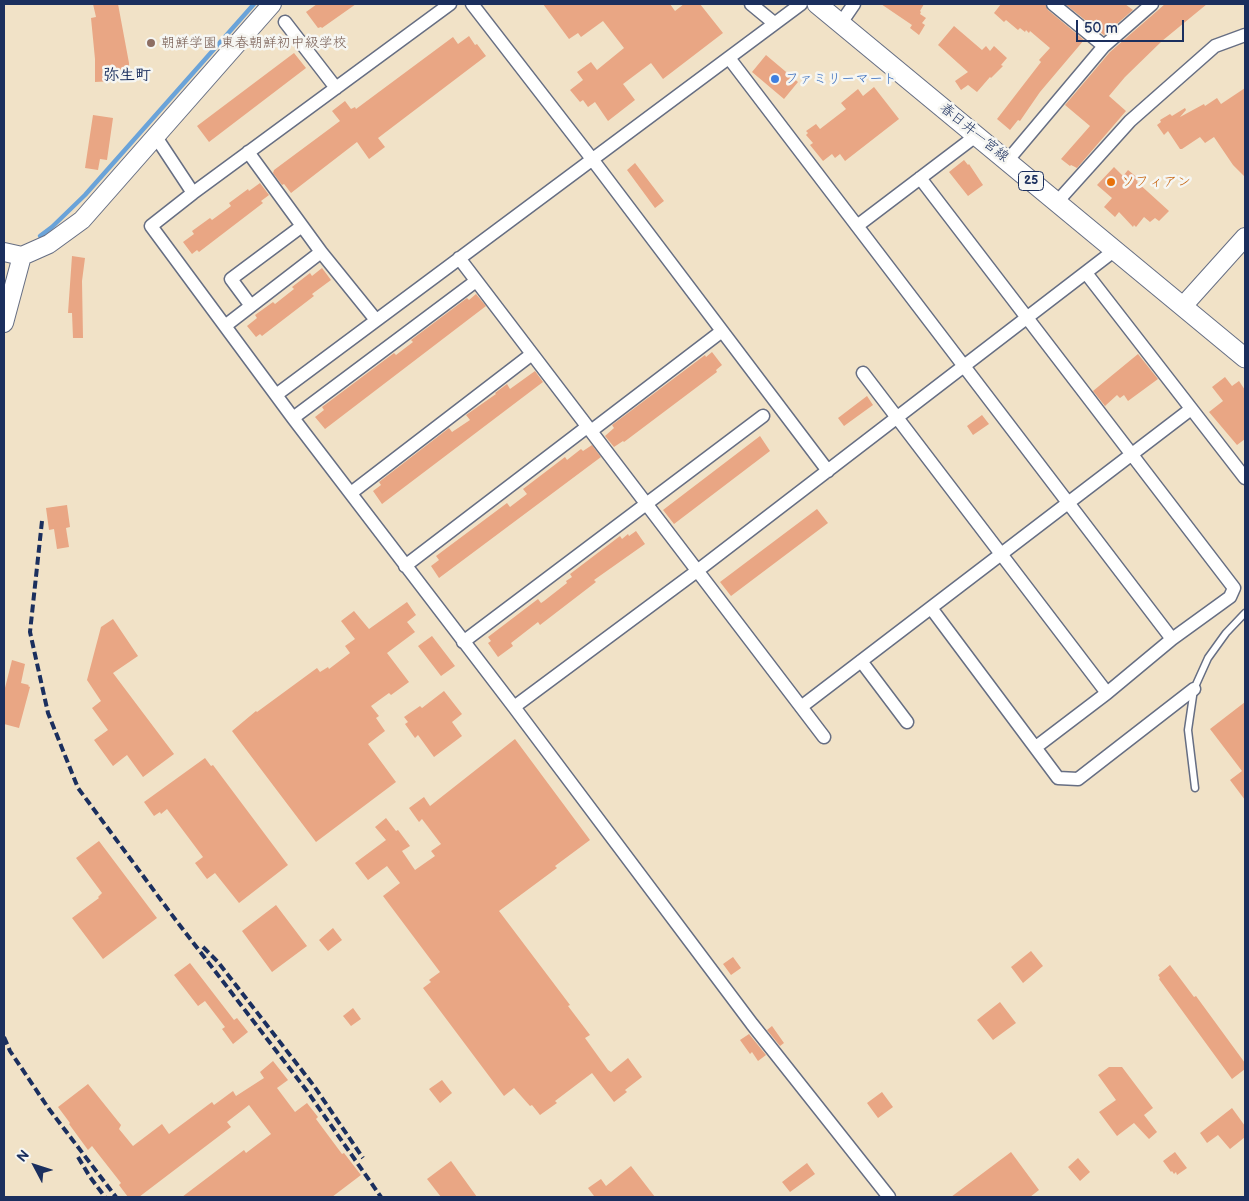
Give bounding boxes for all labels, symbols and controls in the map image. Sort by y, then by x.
scale bar [1079,10,1186,42]
text: 50 m [1084,19,1118,38]
place label: 朝鮮学園 東春朝鮮初中級学校 [161,35,347,51]
marker: 朝鮮学園 東春朝鮮初中級学校 [145,37,157,49]
district label: 弥生町 [103,66,151,86]
place label: ファミリーマート [785,71,897,87]
marker: ファミリーマート [769,73,781,85]
street label: 春日井一宮線 [936,100,1012,166]
road number: 25 [1018,172,1044,190]
place label: ソフィアン [1121,174,1191,190]
marker: ソフィアン [1105,176,1117,188]
north arrow [10,1141,60,1191]
text: N [13,1147,33,1166]

